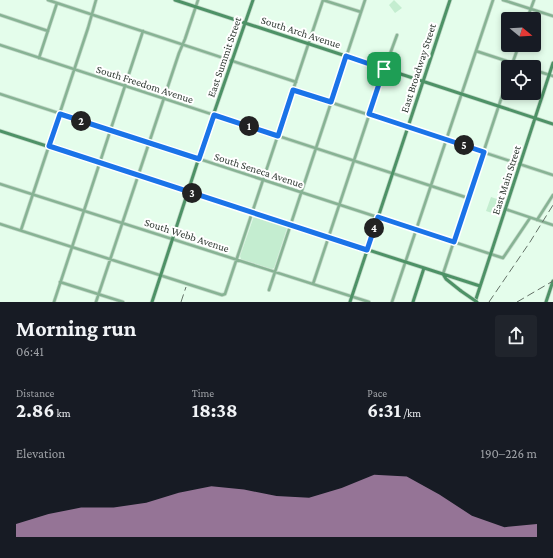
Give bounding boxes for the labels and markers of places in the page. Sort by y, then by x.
pin [367,52,401,86]
pin: 2 [71,111,91,131]
pin: 1 [239,116,259,136]
pin: 5 [454,135,474,155]
pin: 3 [182,183,202,203]
pin: 4 [364,218,384,238]

